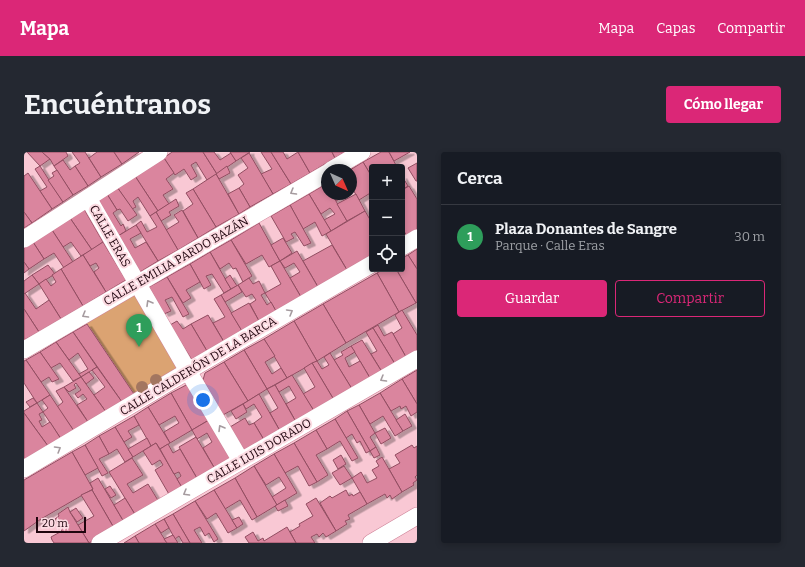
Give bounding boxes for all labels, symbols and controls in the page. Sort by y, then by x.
text: Mapa [20,17,69,40]
text: Mapa [598,20,634,37]
text: Capas [656,20,695,37]
text: Compartir [717,20,785,37]
button: Cómo llegar [666,86,781,123]
text: Encuéntranos [24,88,211,121]
north arrow [321,164,357,200]
map controls [369,164,405,272]
button: + [369,164,405,200]
text: Cerca [457,168,502,189]
one-way arrow [290,188,297,195]
button: − [369,200,405,236]
street label: CALLE ERAS [87,203,133,269]
street label: CALLE EMILIA PARDO BAZÁN [100,213,251,308]
text: Plaza Donantes de Sangre [495,220,677,238]
text: 1 [467,229,473,244]
text: 30 m [734,229,765,244]
button: locate [369,236,405,272]
text: Parque · Calle Eras [495,238,605,253]
button: Guardar [457,280,607,317]
button: Compartir [615,280,765,317]
one-way arrow [146,300,153,307]
one-way arrow [286,309,293,317]
one-way arrow [82,310,89,317]
street label: CALLE CALDERÓN DE LA BARCA [117,313,279,418]
pin: 1 [126,314,152,347]
one-way arrow [380,374,387,381]
your location [193,390,213,410]
street label: CALLE LUIS DORADO [204,415,314,487]
one-way arrow [219,425,226,432]
one-way arrow [54,447,61,454]
one-way arrow [183,489,190,496]
scale bar [36,515,86,534]
text: 20 m [42,517,68,530]

